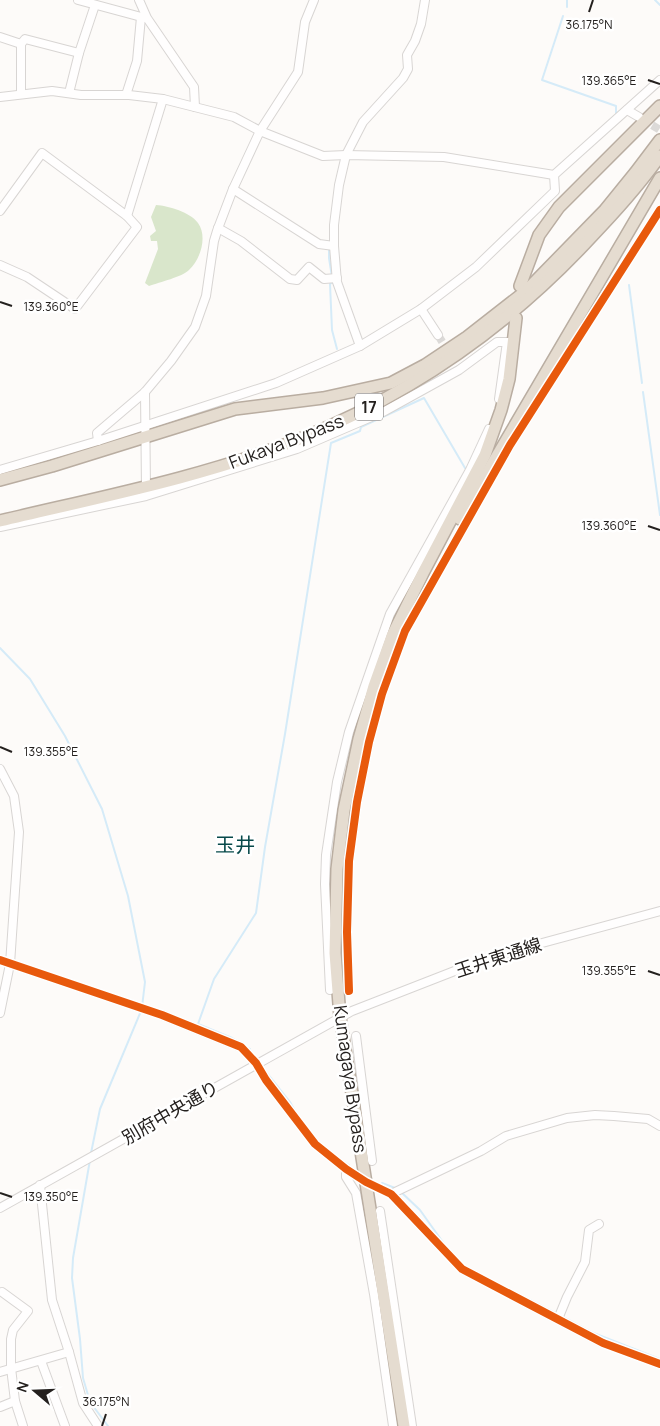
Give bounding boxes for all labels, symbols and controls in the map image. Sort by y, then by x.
text: 36.175°N [566,16,612,33]
text: 139.365°E [582,72,637,89]
text: 139.360°E [23,298,79,315]
road number: 17 [355,394,383,421]
street label: Fukaya Bypass [225,408,347,474]
text: 139.360°E [581,517,637,534]
text: 139.355°E [24,743,78,760]
district label: 玉井 [215,831,255,858]
street label: 玉井東通線 [451,932,545,982]
text: 139.355°E [582,962,636,979]
street label: Kumagaya Bypass [329,1004,373,1154]
street label: 別府中央通り [117,1075,223,1149]
text: 139.350°E [24,1188,78,1205]
north arrow [10,1366,60,1416]
text: N [12,1379,33,1394]
text: 36.175°N [83,1393,129,1410]

